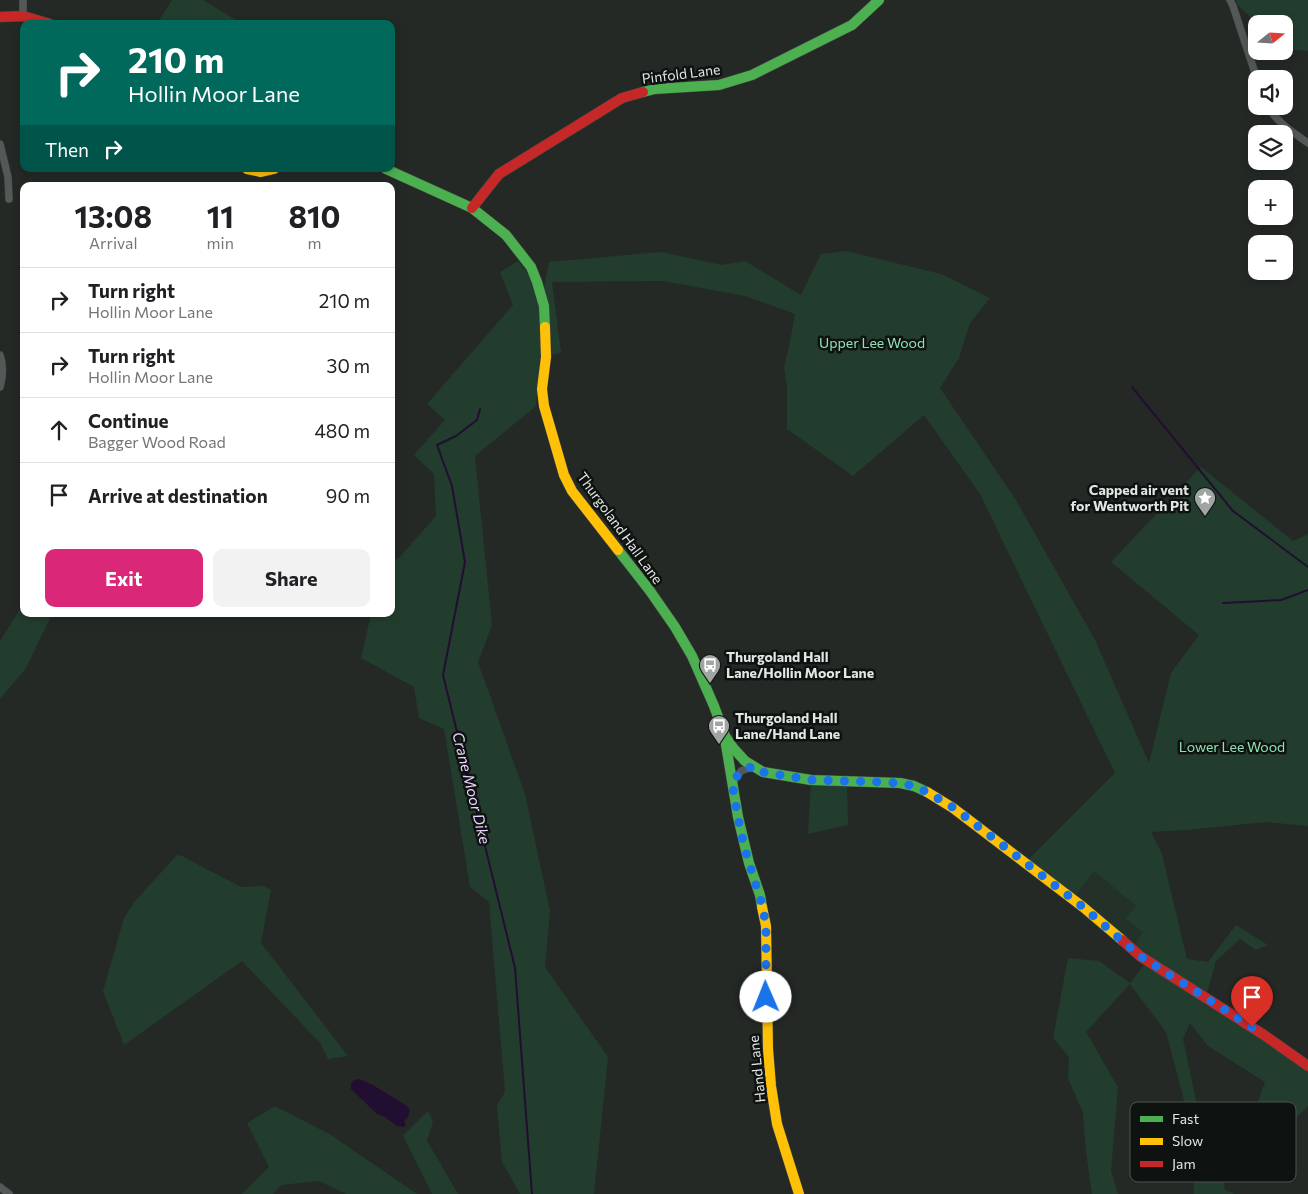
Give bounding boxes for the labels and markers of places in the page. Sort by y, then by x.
place label: Capped air vent for Wentworth Pit [1071,481,1189,514]
place icon: Capped air vent for Wentworth Pit [1193,486,1217,517]
place label: Thurgoland Hall Lane/Hollin Moor Lane [726,648,874,681]
bus stop icon: Thurgoland Hall Lane/Hollin Moor Lane [698,653,722,684]
place label: Thurgoland Hall Lane/Hand Lane [735,709,840,742]
bus stop icon: Thurgoland Hall Lane/Hand Lane [707,714,731,745]
pin [1231,976,1273,1027]

